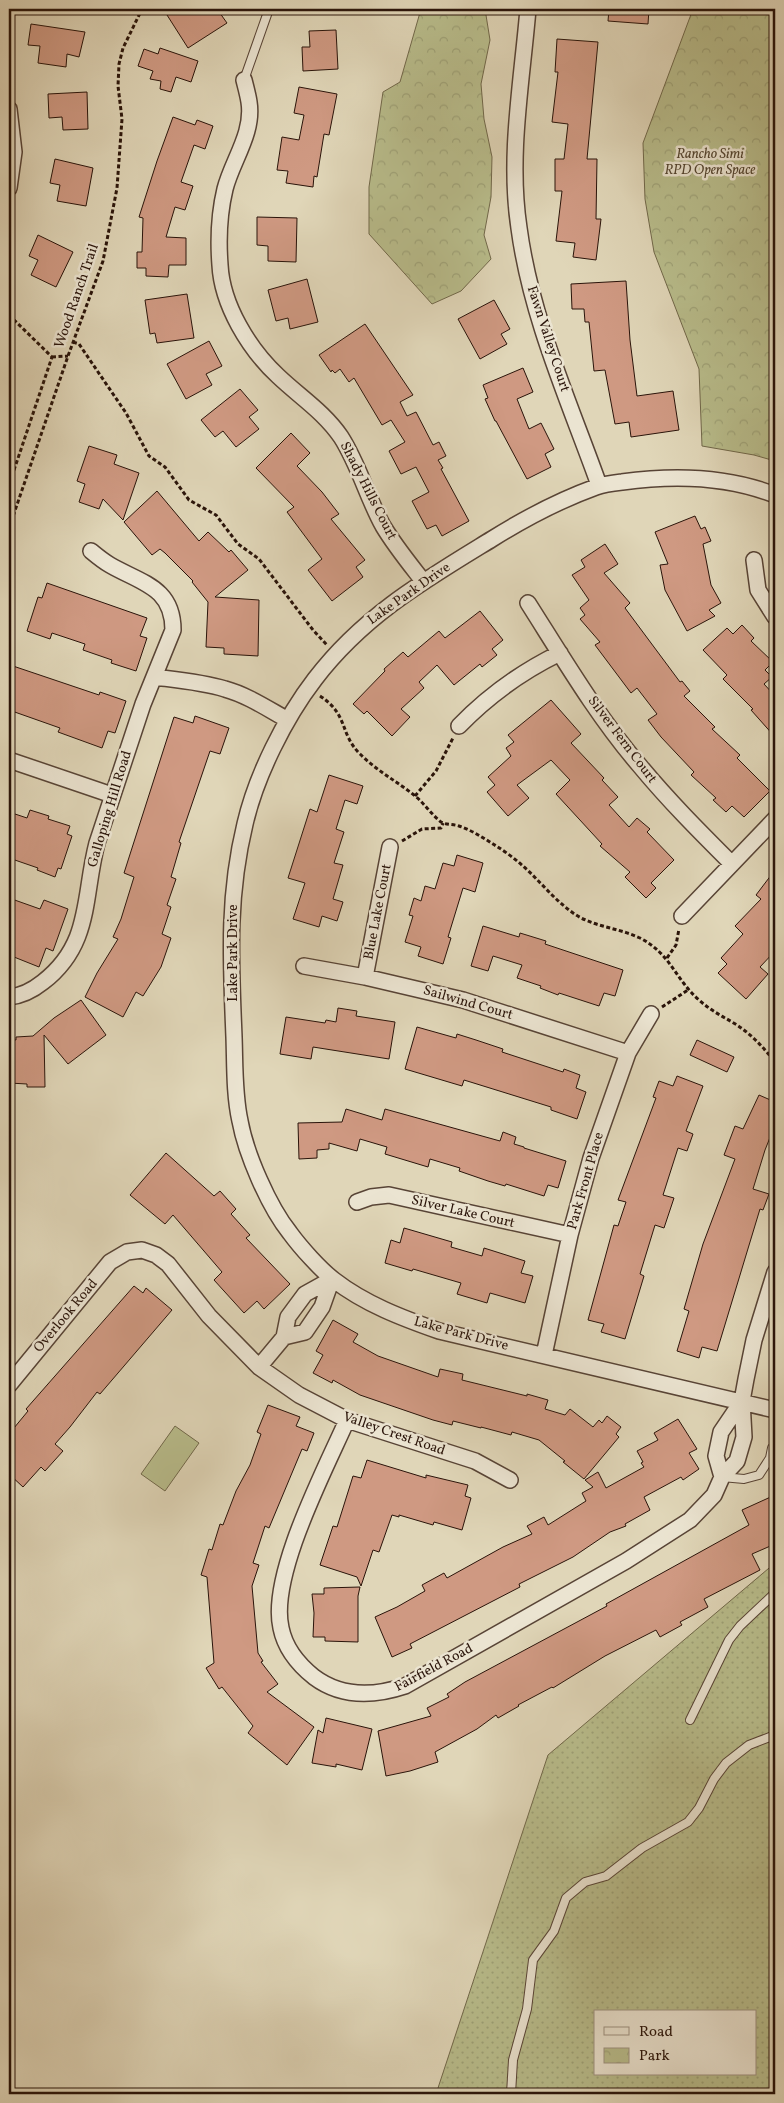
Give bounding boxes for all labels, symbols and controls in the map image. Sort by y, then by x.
park label: Rancho Simi RPD Open Space [665,145,755,180]
street label: Wood Ranch Trail [50,241,104,351]
street label: Fawn Valley Court [522,283,574,395]
street label: Shady Hills Court [335,439,401,544]
street label: Lake Park Drive [364,558,455,630]
street label: Silver Fern Court [583,692,661,788]
street label: Galloping Hill Road [83,748,137,870]
street label: Blue Lake Court [359,862,397,962]
street label: Lake Park Drive [224,904,243,1002]
street label: Sailwind Court [421,981,515,1025]
street label: Park Front Place [563,1130,609,1232]
street label: Silver Lake Court [409,1191,517,1233]
street label: Overlook Road [29,1275,103,1357]
street label: Lake Park Drive [412,1312,511,1356]
street label: Valley Crest Road [340,1408,448,1460]
street label: Fairfield Road [392,1639,477,1697]
legend [594,2010,756,2076]
text: Road [639,2022,673,2043]
text: Park [639,2046,670,2067]

